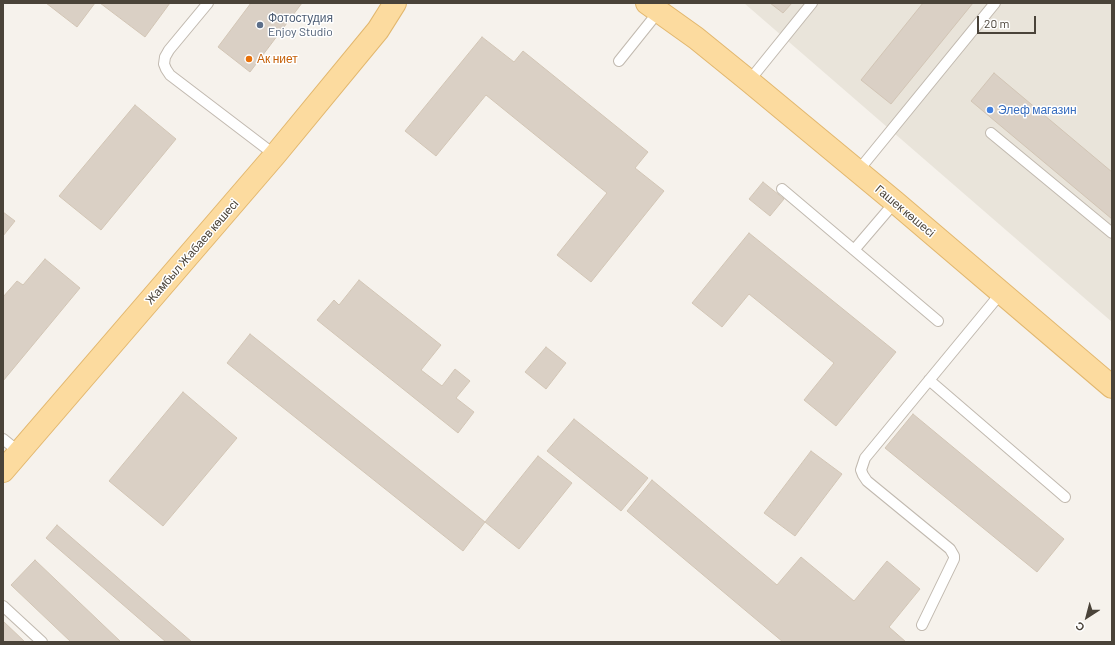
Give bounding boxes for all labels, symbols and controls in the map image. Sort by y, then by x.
scale bar [979,8,1038,34]
place label: Фотостудия Enjoy Studio [268,11,333,39]
text: 20 m [984,16,1010,30]
marker: Фотостудия Enjoy Studio [255,20,265,30]
place label: Ак ниет [257,52,298,66]
marker: Ак ниет [244,54,254,64]
place label: Элеф магазин [998,103,1077,117]
marker: Элеф магазин [985,105,995,115]
street label: Гашек көшесі [872,182,938,240]
street label: Жамбыл Жабаев көшесі [142,197,242,307]
north arrow [1067,597,1107,637]
text: С [1073,620,1087,635]

